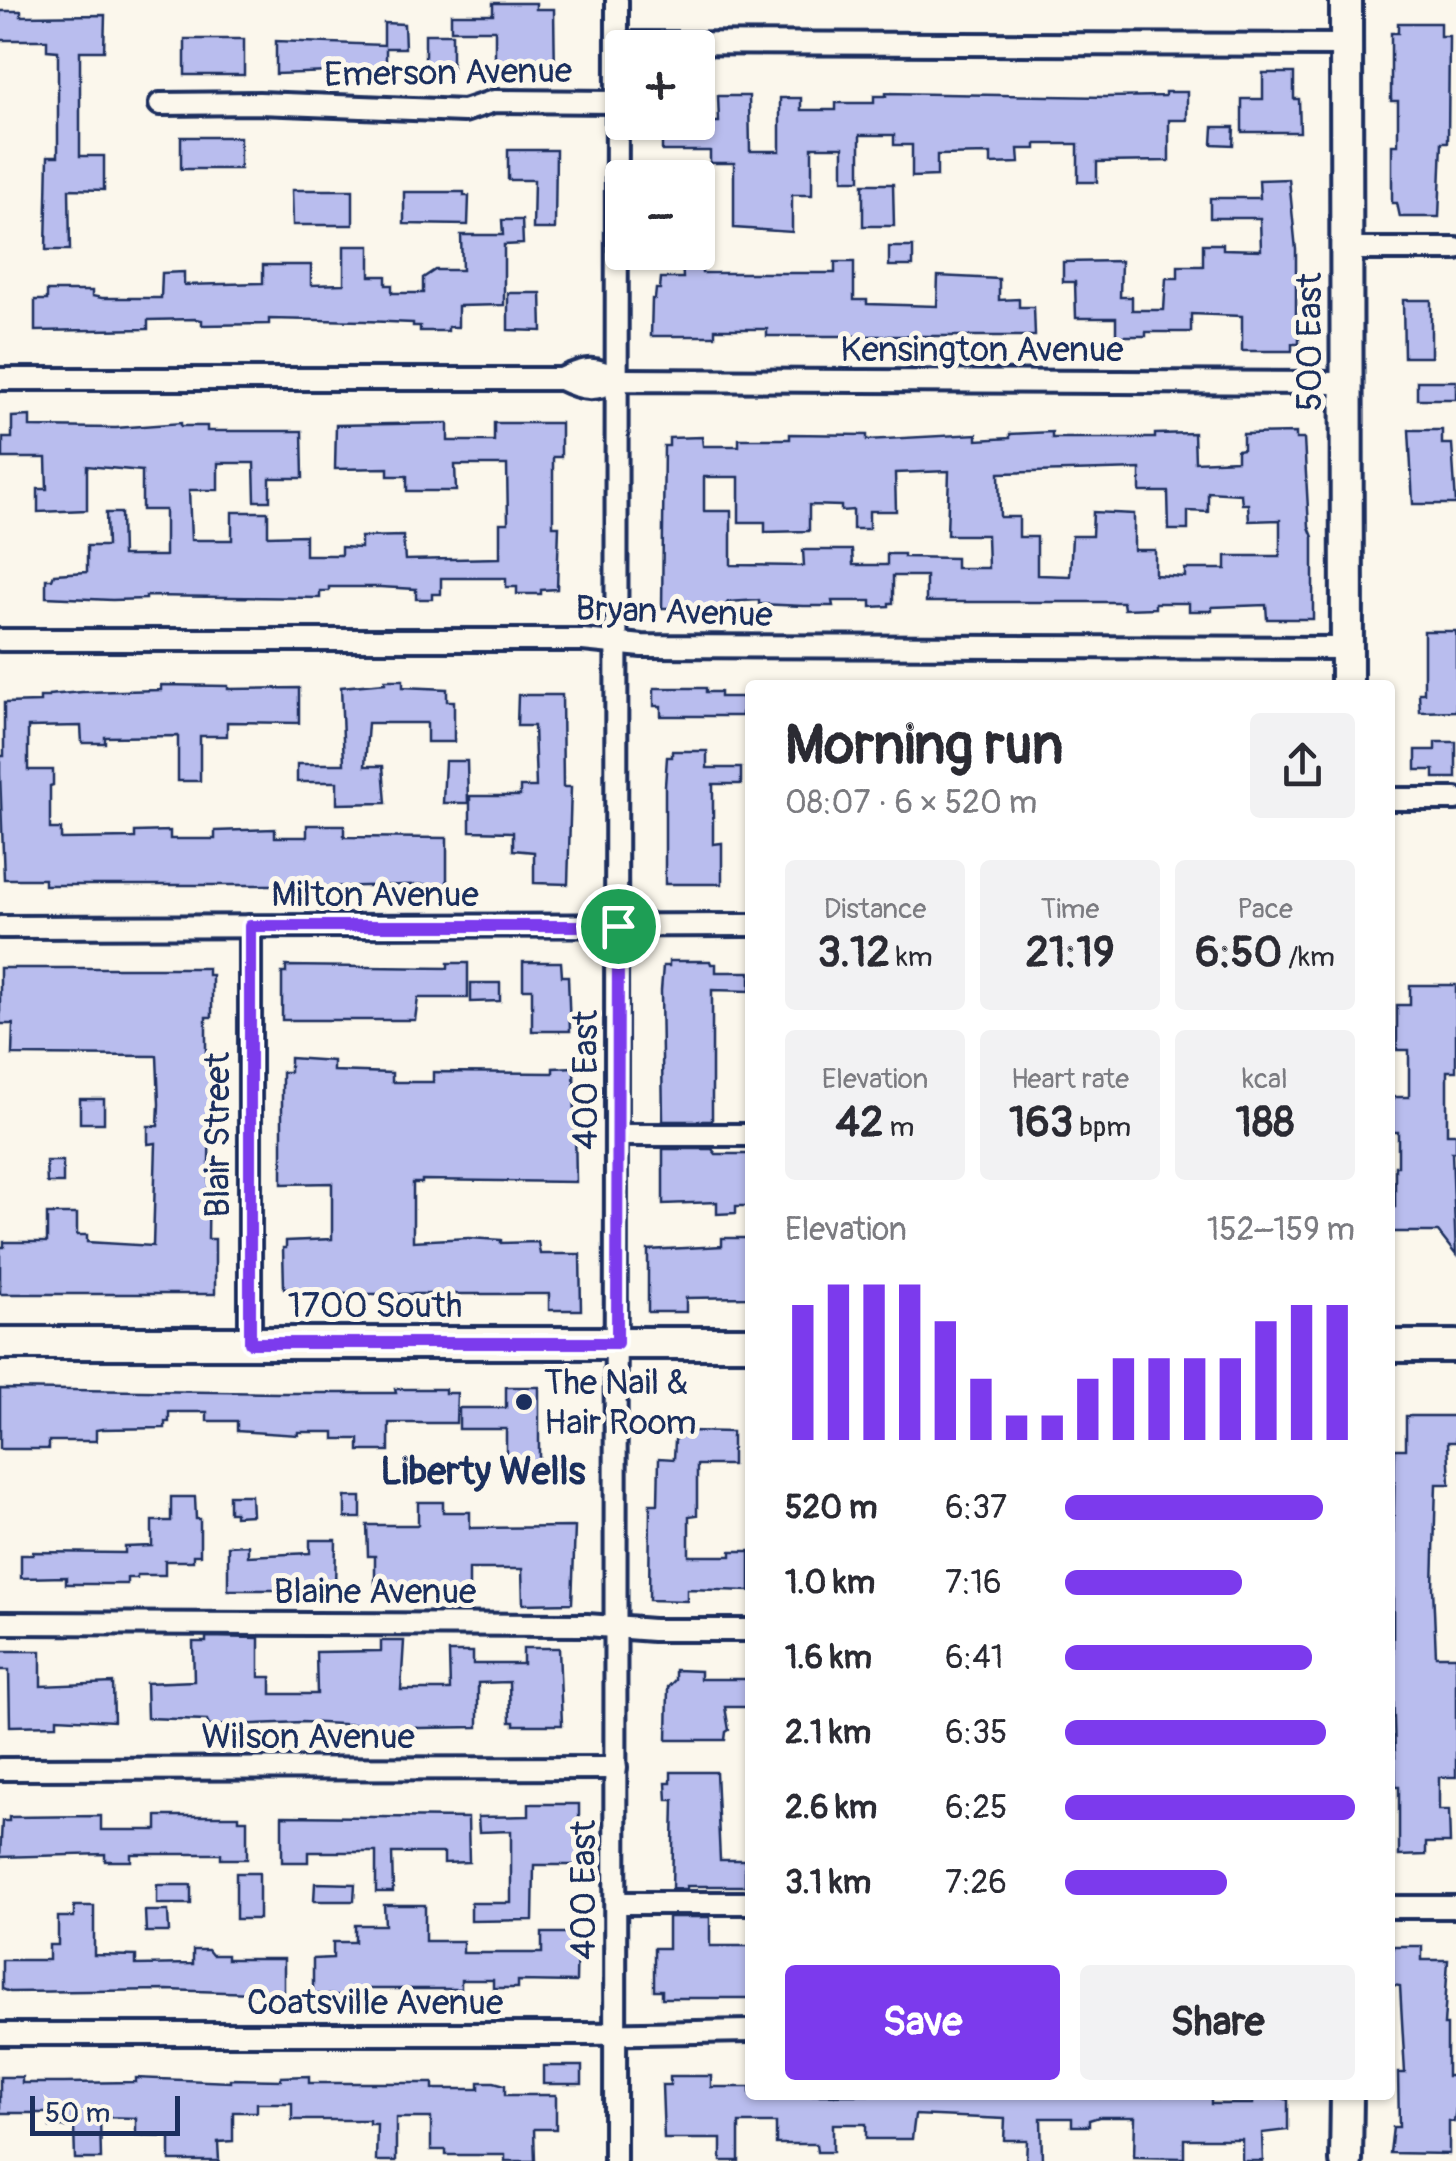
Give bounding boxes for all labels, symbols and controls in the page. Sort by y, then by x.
map controls [605,30,715,270]
button: + [605,30,715,140]
street label: Emerson Avenue [324,49,572,97]
button: − [605,160,715,270]
street label: 500 East [1288,272,1332,411]
street label: Kensington Avenue [840,328,1124,372]
street label: Bryan Avenue [575,587,773,637]
text: Morning run [785,711,1063,780]
button: share [1250,713,1355,818]
text: 08:07 · 6 × 520 m [785,783,1037,823]
street label: Milton Avenue [271,873,479,917]
pin [576,884,661,969]
text: Distance [824,892,926,927]
text: Time [1041,892,1099,927]
text: Pace [1237,892,1293,927]
icon: arrive [591,899,646,954]
text: 3.12 [817,927,890,979]
text: 21:19 [1025,927,1115,979]
text: 6:50 [1195,927,1282,979]
text: km [890,940,933,975]
text: /km [1282,940,1335,975]
street label: 400 East [564,1009,608,1150]
street label: Blair Street [196,1051,240,1218]
text: Elevation [822,1062,928,1097]
text: Heart rate [1011,1062,1129,1097]
text: kcal [1242,1062,1288,1097]
text: 42 [836,1097,883,1149]
text: 163 [1009,1097,1073,1149]
text: 188 [1236,1097,1294,1149]
text: m [883,1110,914,1145]
text: bpm [1073,1110,1131,1145]
text: Elevation [785,1210,907,1250]
text: 152–159 m [1207,1210,1355,1250]
street label: 1700 South [288,1284,462,1328]
place label: The Nail & Hair Room [544,1361,697,1445]
marker: The Nail & Hair Room [513,1391,535,1413]
district label: Liberty Wells [380,1448,586,1496]
text: 520 m [785,1488,877,1528]
text: 6:37 [945,1488,1007,1528]
text: 1.0 km [785,1563,875,1603]
text: 7:16 [945,1563,1002,1603]
street label: Blaine Avenue [274,1570,476,1614]
text: 1.6 km [785,1638,872,1678]
text: 6:41 [945,1638,1003,1678]
text: 2.1 km [785,1713,871,1753]
text: 6:35 [945,1713,1007,1753]
street label: Wilson Avenue [201,1715,415,1759]
text: 2.6 km [785,1788,877,1828]
text: 6:25 [945,1788,1007,1828]
street label: 400 East [562,1819,606,1960]
text: 3.1 km [785,1863,871,1903]
text: 7:26 [945,1863,1007,1903]
button: Save [785,1965,1060,2080]
button: Share [1080,1965,1355,2080]
street label: Coatsville Avenue [247,1981,503,2025]
scale bar [30,2091,180,2136]
text: 50 m [45,2096,110,2131]

